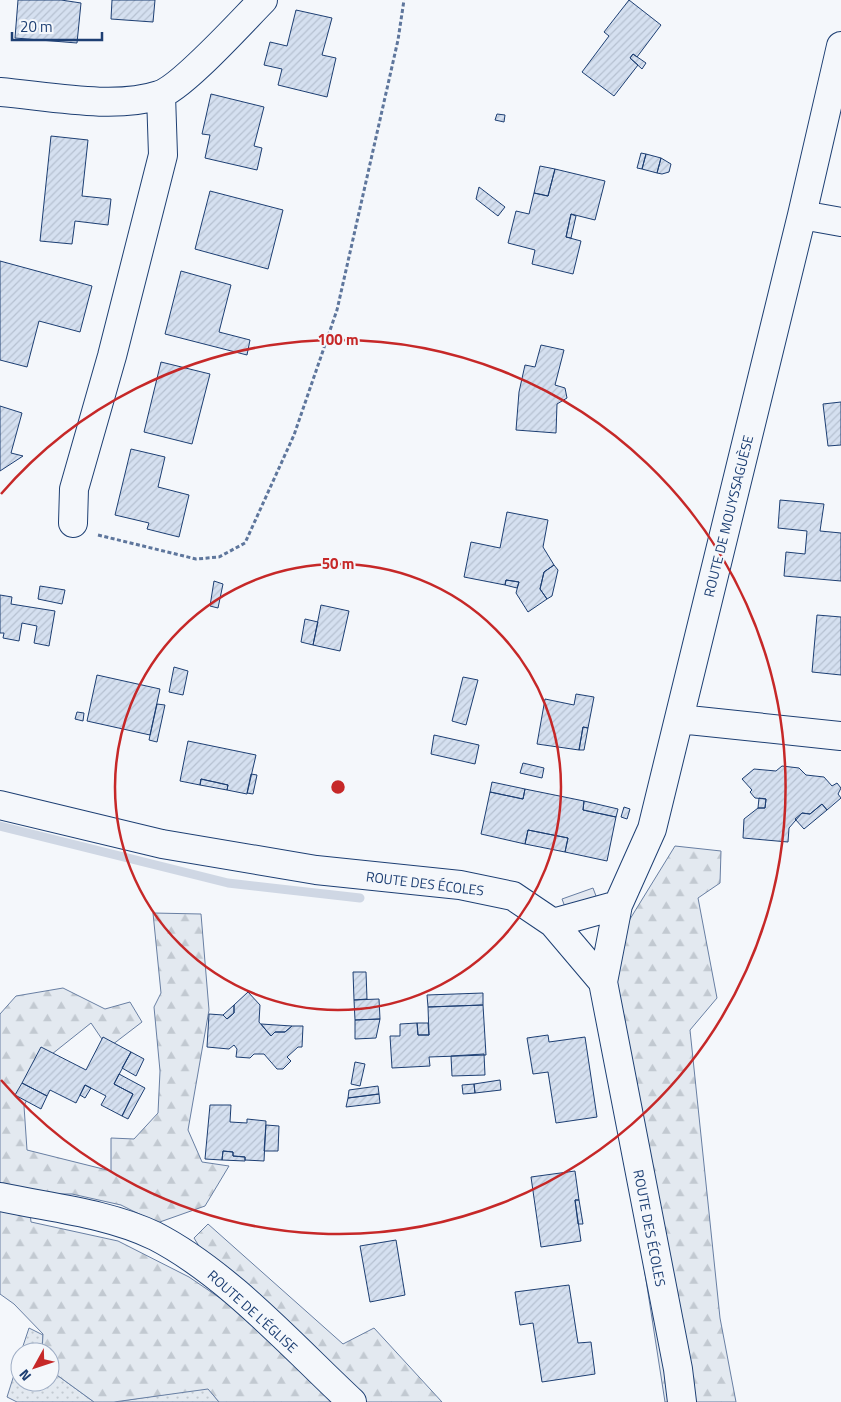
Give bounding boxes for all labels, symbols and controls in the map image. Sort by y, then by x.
scale bar [12,10,102,42]
text: 20 m [20,15,53,38]
text: 100 m [317,328,359,351]
street label: ROUTE DE MOUYSSAGUÈSE [698,433,758,599]
text: 50 m [322,552,354,575]
centre of rings [329,778,347,796]
street label: ROUTE DES ÉCOLES [365,865,485,901]
street label: ROUTE DES ÉCOLES [628,1168,672,1288]
street label: ROUTE DE L'ÉGLISE [203,1265,303,1357]
north arrow [10,1342,60,1392]
text: N [13,1365,36,1386]

